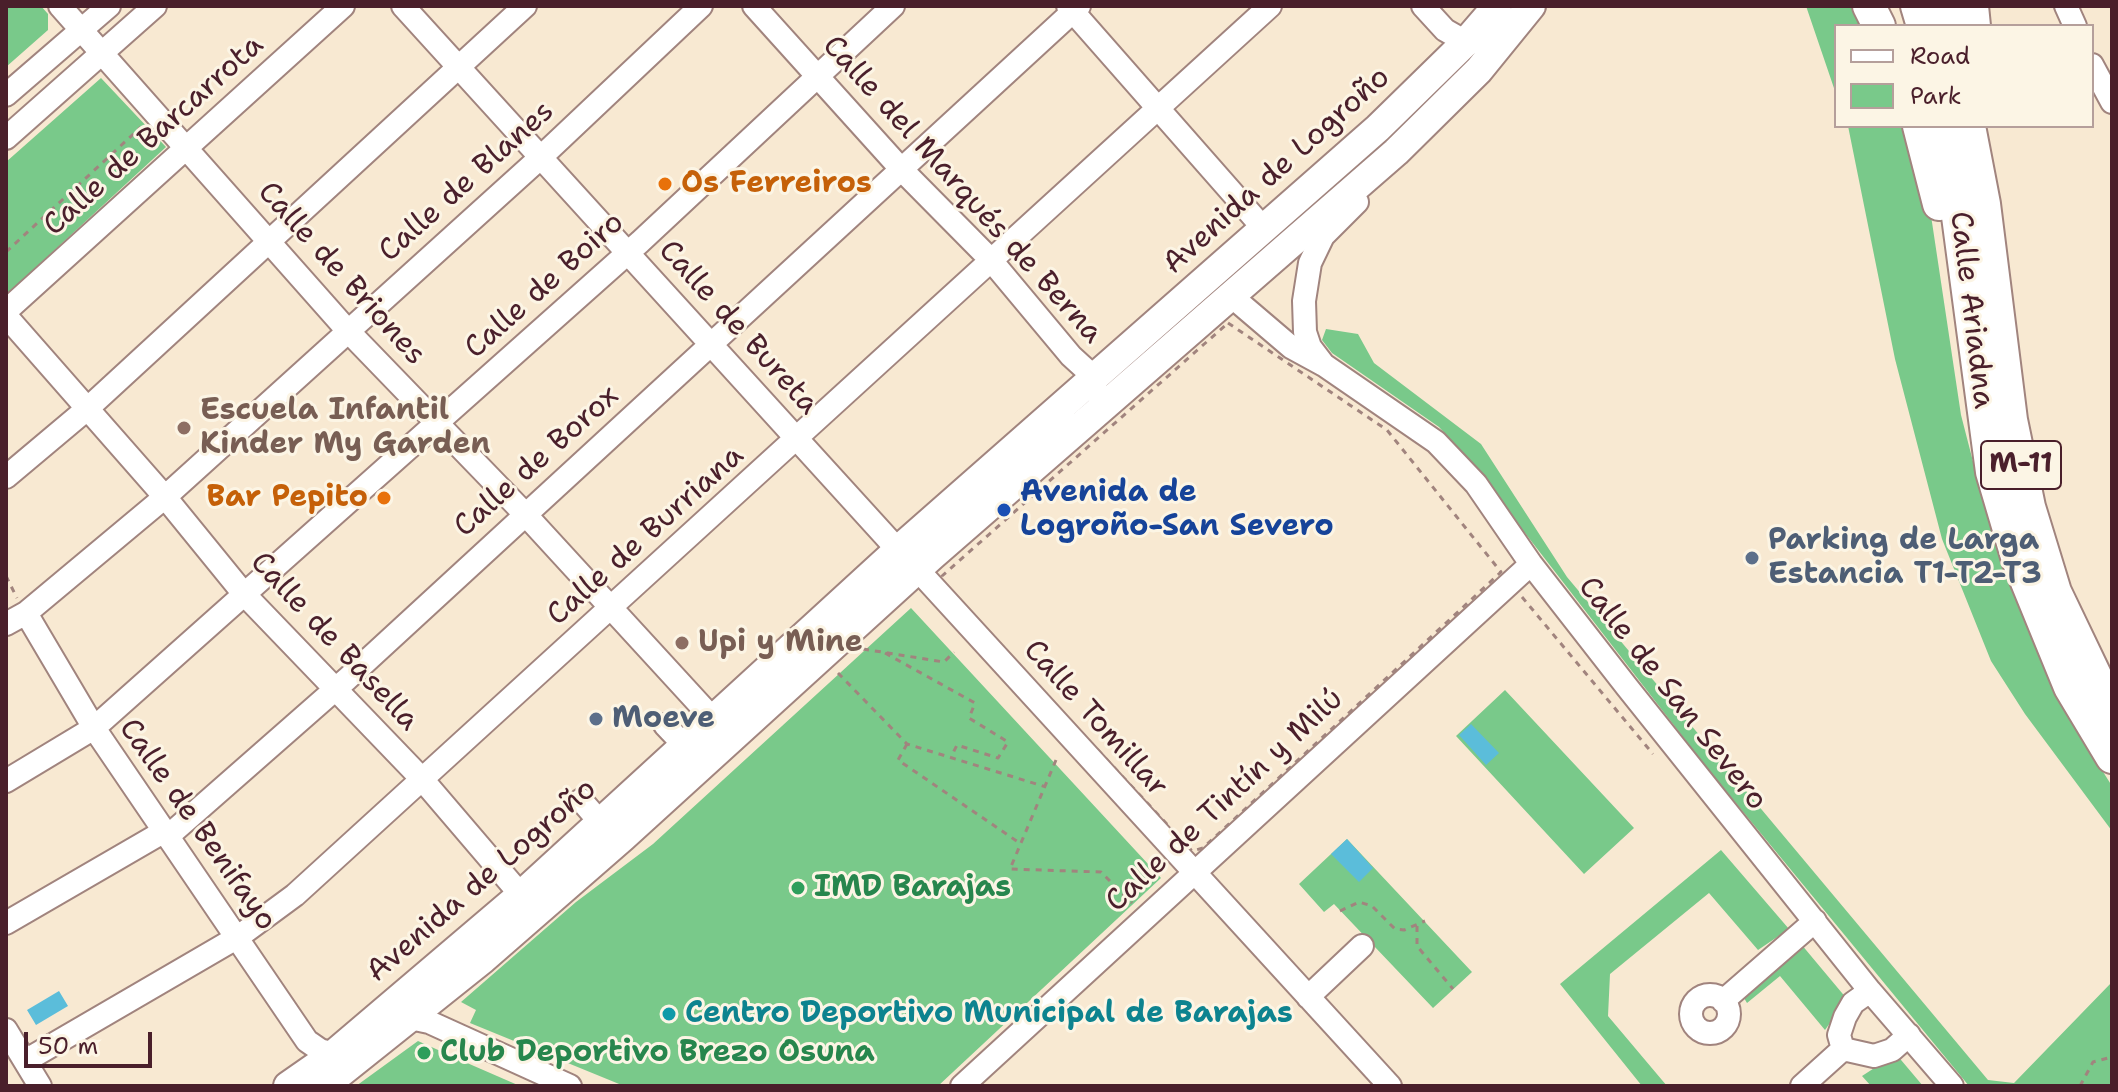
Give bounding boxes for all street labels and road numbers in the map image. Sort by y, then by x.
street label: Calle de Barcarrota [37,28,271,244]
street label: Calle del Marqués de Berna [814,29,1110,351]
street label: Avenida de Logroño [1156,60,1398,282]
street label: Calle de Blanes [372,94,562,270]
street label: Calle de Briones [249,175,433,373]
street label: Calle de Boiro [458,205,632,367]
street label: Calle Ariadna [1941,209,2001,411]
street label: Calle de Bureta [650,233,826,423]
street label: Calle de Borox [447,379,627,545]
street label: Calle de Burriana [540,438,752,634]
road number: M-11 [1981,441,2061,489]
street label: Calle de Basella [242,545,426,739]
street label: Calle de San Severo [1570,570,1774,818]
street label: Calle Tomillar [1015,633,1175,805]
street label: Calle de Tintín y Milú [1099,682,1351,920]
street label: Calle de Benifayo [110,712,284,938]
street label: Avenida de Logroño [360,771,604,991]

